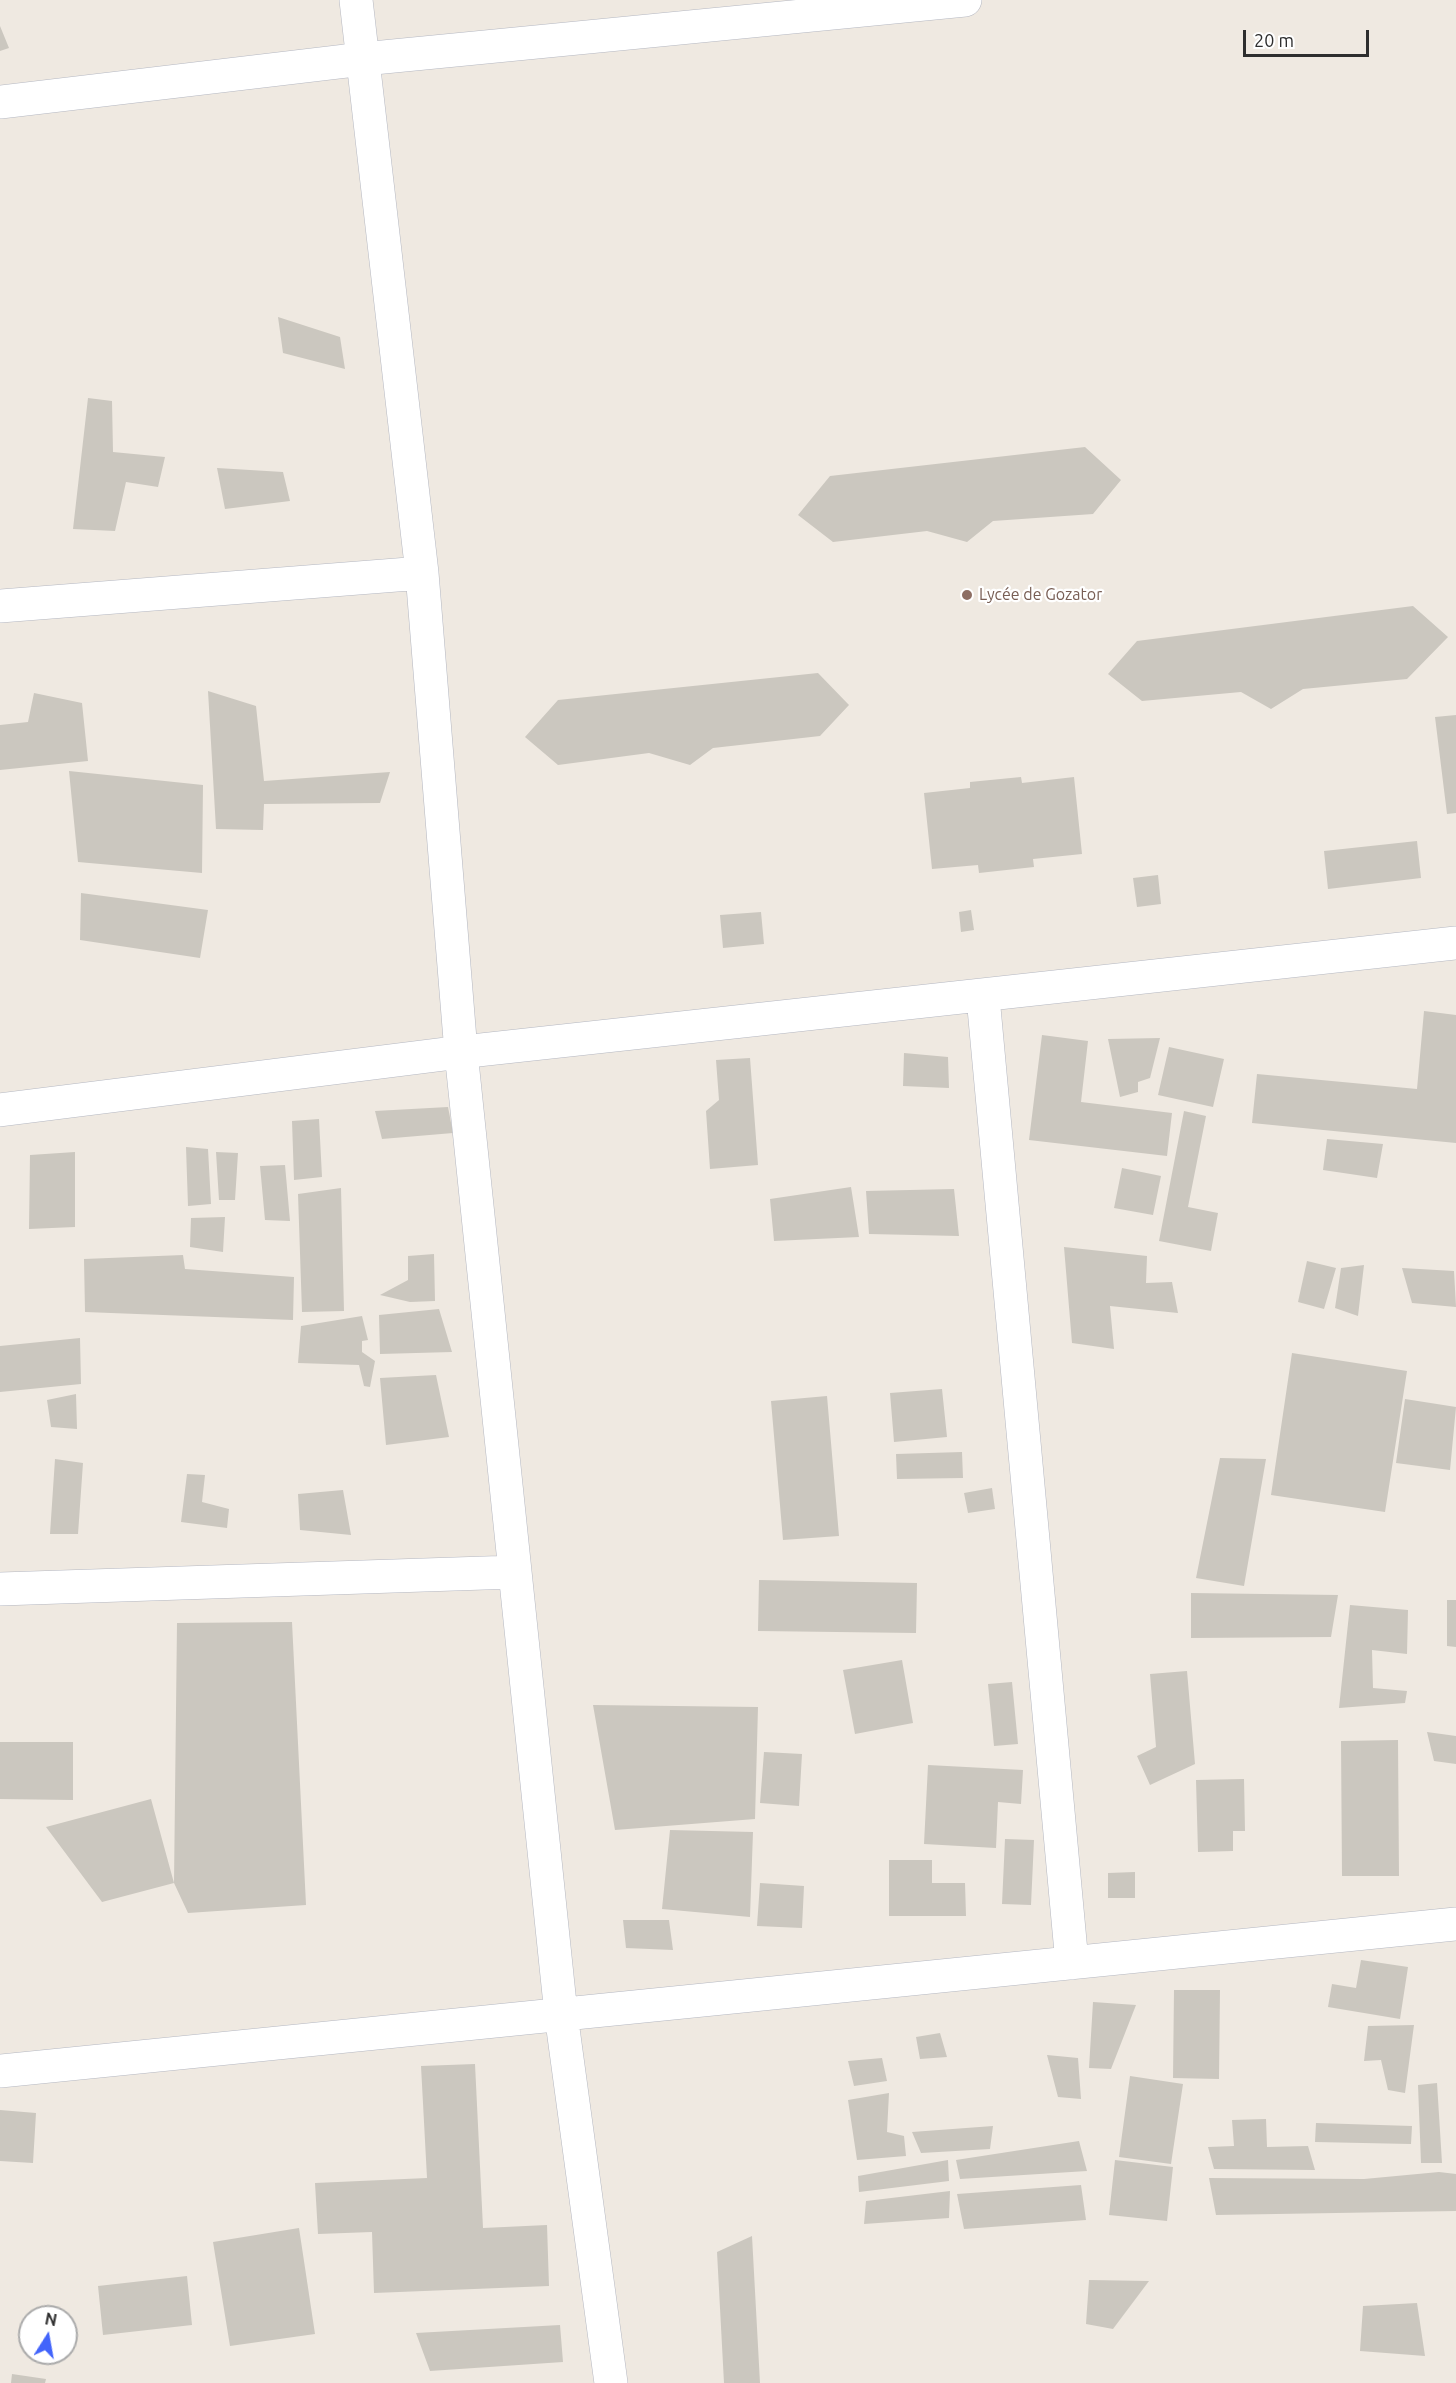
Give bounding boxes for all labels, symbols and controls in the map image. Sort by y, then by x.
scale bar [1246,18,1372,56]
text: 20 m [1254,30,1294,50]
place label: Lycée de Gozator [979,585,1102,605]
marker: Lycée de Gozator [960,588,974,602]
north arrow [18,2305,78,2365]
text: N [43,2309,59,2329]

